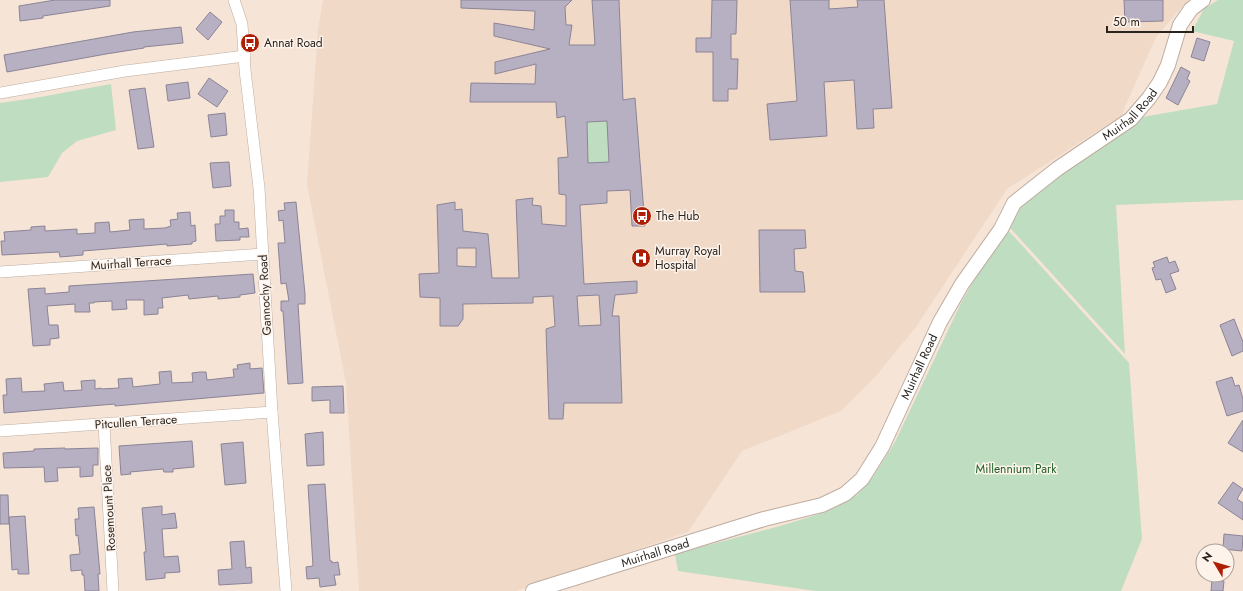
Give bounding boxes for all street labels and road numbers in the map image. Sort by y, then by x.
street label: Muirhall Road [1099,85,1162,145]
street label: Muirhall Terrace [90,251,172,275]
street label: Gannochy Road [254,254,276,336]
street label: Muirhall Road [896,331,942,402]
street label: Pitcullen Terrace [94,410,178,434]
street label: Rosemount Place [98,464,120,552]
street label: Muirhall Road [619,534,692,572]

